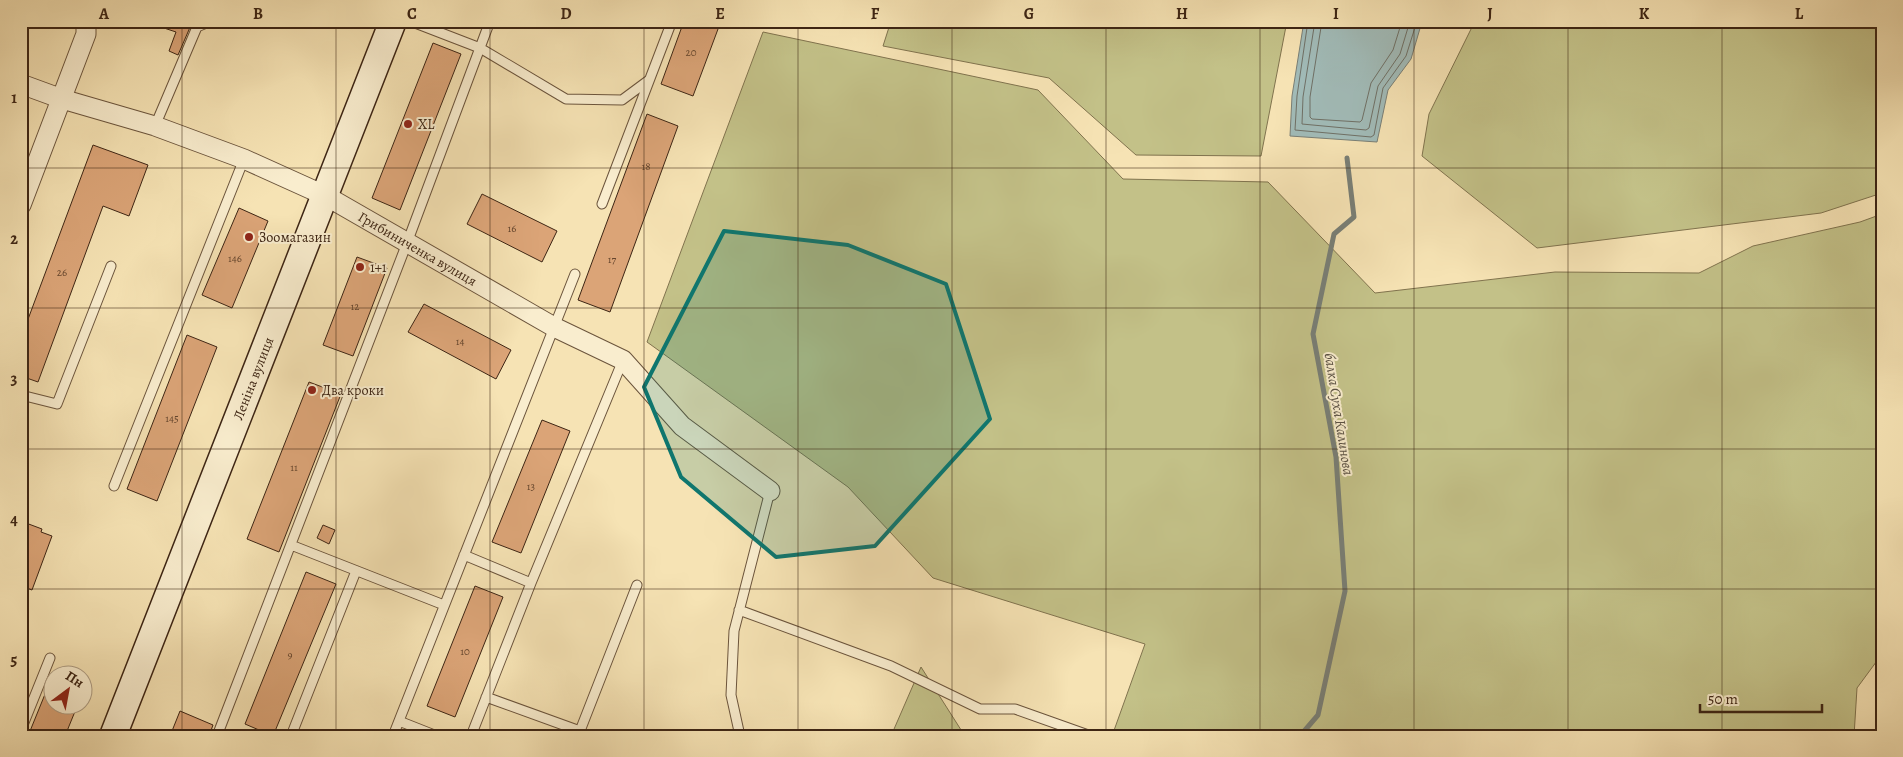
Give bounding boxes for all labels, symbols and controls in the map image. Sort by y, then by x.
text: A [98,3,110,25]
text: B [253,3,263,25]
text: C [407,3,417,25]
text: D [560,3,572,25]
text: E [715,3,725,25]
text: F [871,3,880,25]
text: G [1024,3,1034,25]
text: H [1176,3,1188,25]
text: I [1333,3,1339,25]
text: J [1487,3,1493,25]
text: K [1639,3,1650,25]
text: L [1795,3,1804,25]
house number: 20 [685,45,697,60]
text: 1 [11,87,17,109]
place label: XL [418,115,435,134]
marker: XL [402,118,414,130]
house number: 18 [641,159,651,174]
street label: Грибиниченка вулиця [355,207,481,290]
house number: 16 [508,221,516,236]
text: 2 [10,228,18,250]
place label: Зоомагазин [259,228,331,247]
marker: Зоомагазин [243,231,255,243]
house number: 146 [228,251,242,266]
house number: 17 [608,252,617,267]
place label: 1+1 [370,258,387,277]
marker: 1+1 [354,261,366,273]
house number: 26 [57,265,67,280]
house number: 12 [351,299,360,314]
street label: Леніна вулиця [228,334,278,423]
house number: 14 [456,334,464,349]
water label: балка Суха Калинова [1319,351,1359,477]
text: 3 [11,368,18,390]
place label: Два кроки [322,381,384,400]
marker: Два кроки [306,384,318,396]
house number: 145 [165,411,179,426]
house number: 11 [290,460,298,475]
house number: 13 [527,479,535,494]
text: 4 [10,509,18,531]
house number: 10 [460,644,470,659]
house number: 9 [287,647,293,662]
text: 5 [11,649,18,671]
north arrow [42,664,92,714]
text: Пн [62,666,87,692]
scale bar [1700,682,1823,714]
text: 50 m [1708,689,1738,709]

